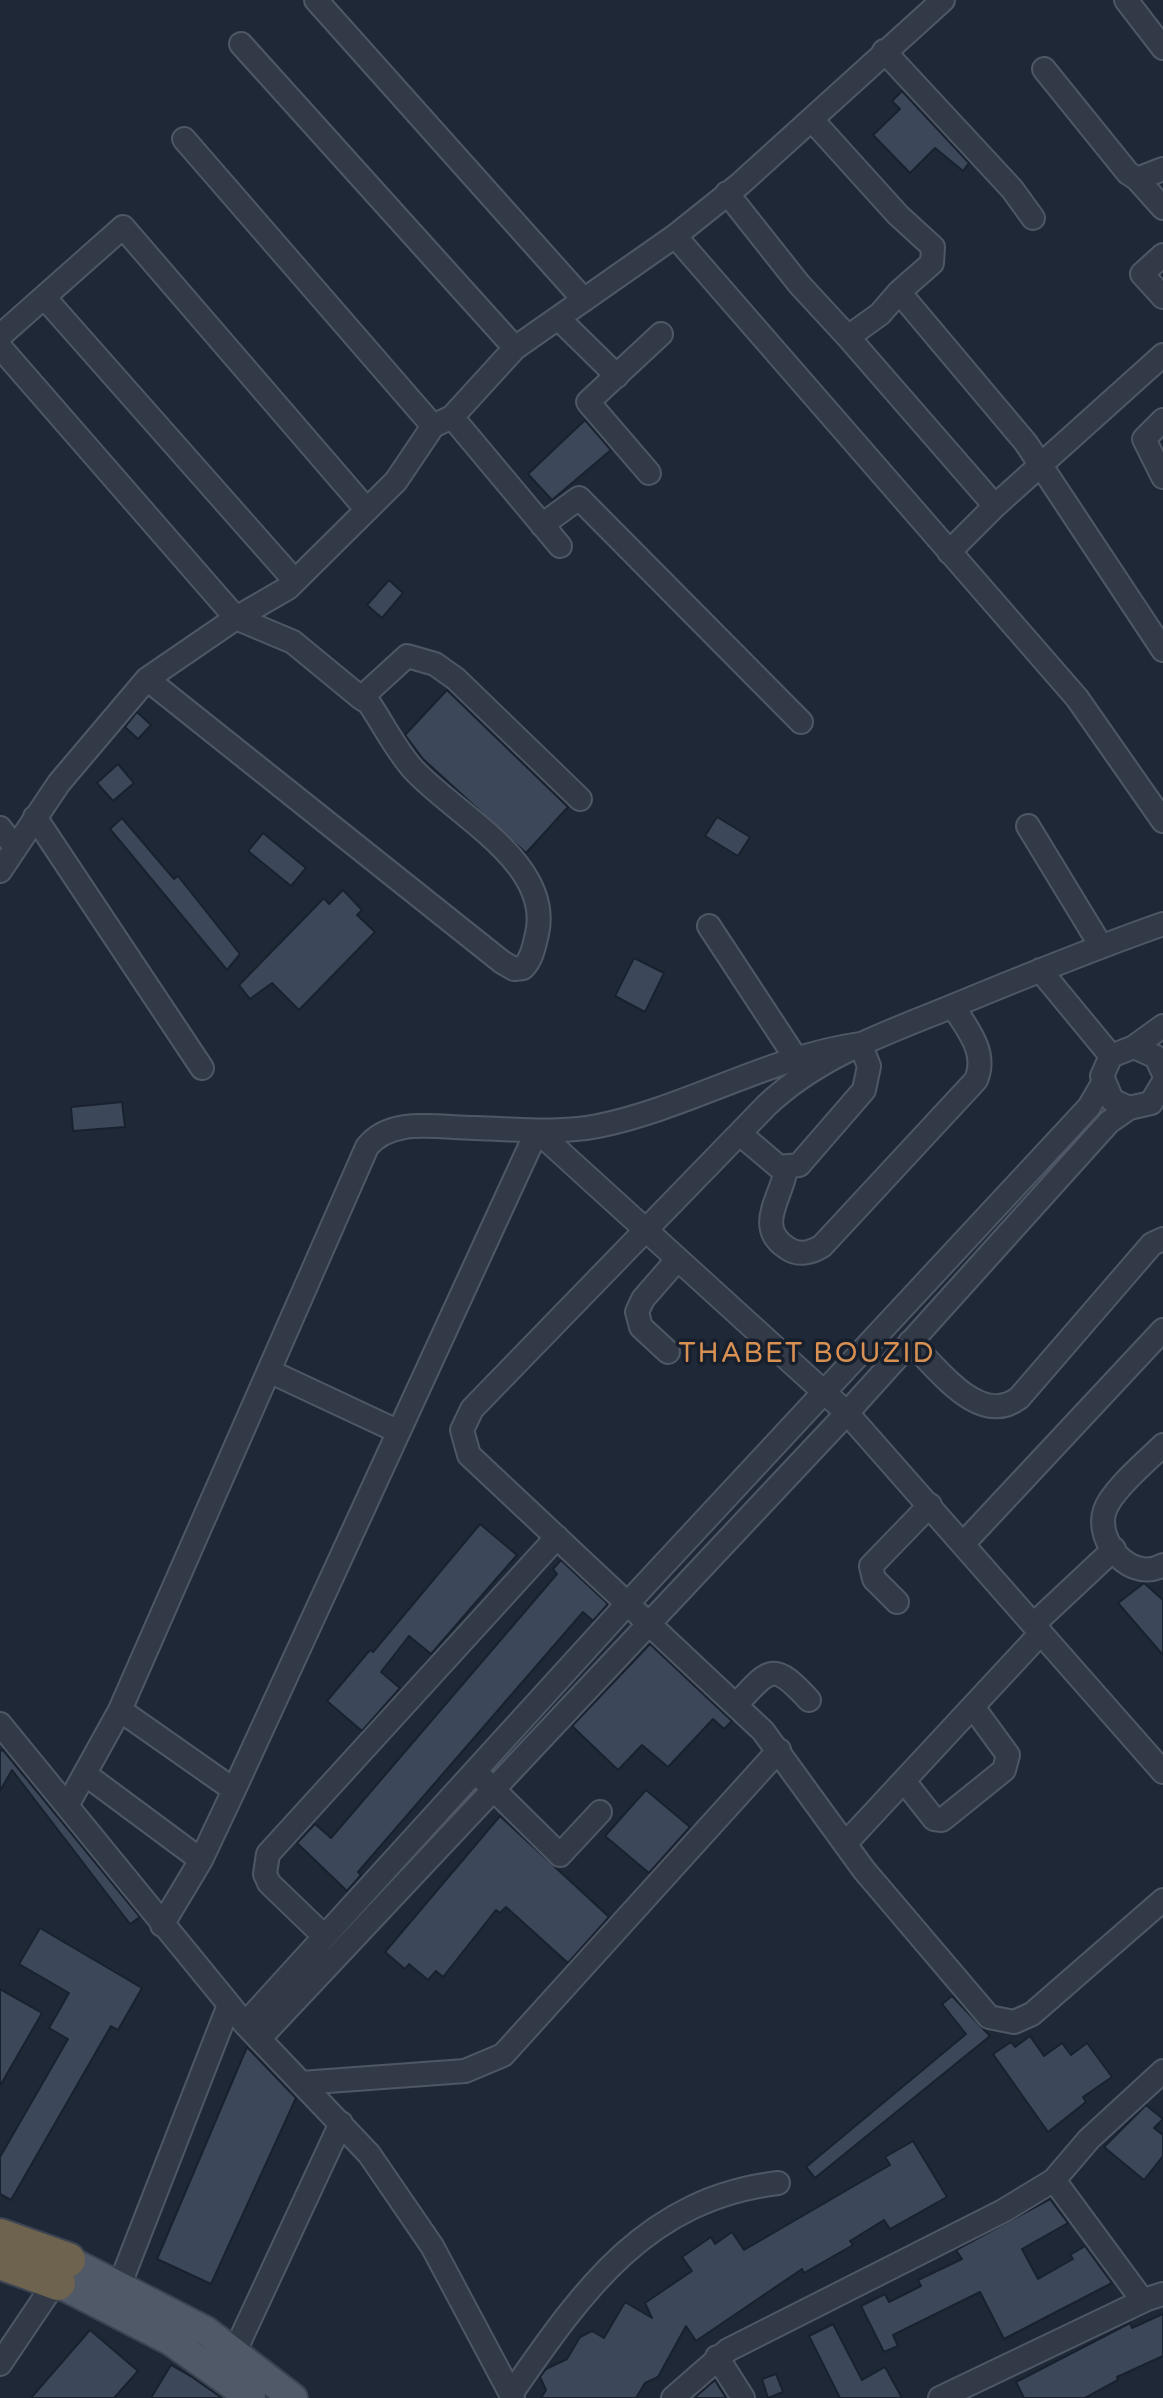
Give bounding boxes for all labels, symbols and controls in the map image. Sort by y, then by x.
district label: THABET BOUZID [679,1338,935,1372]

